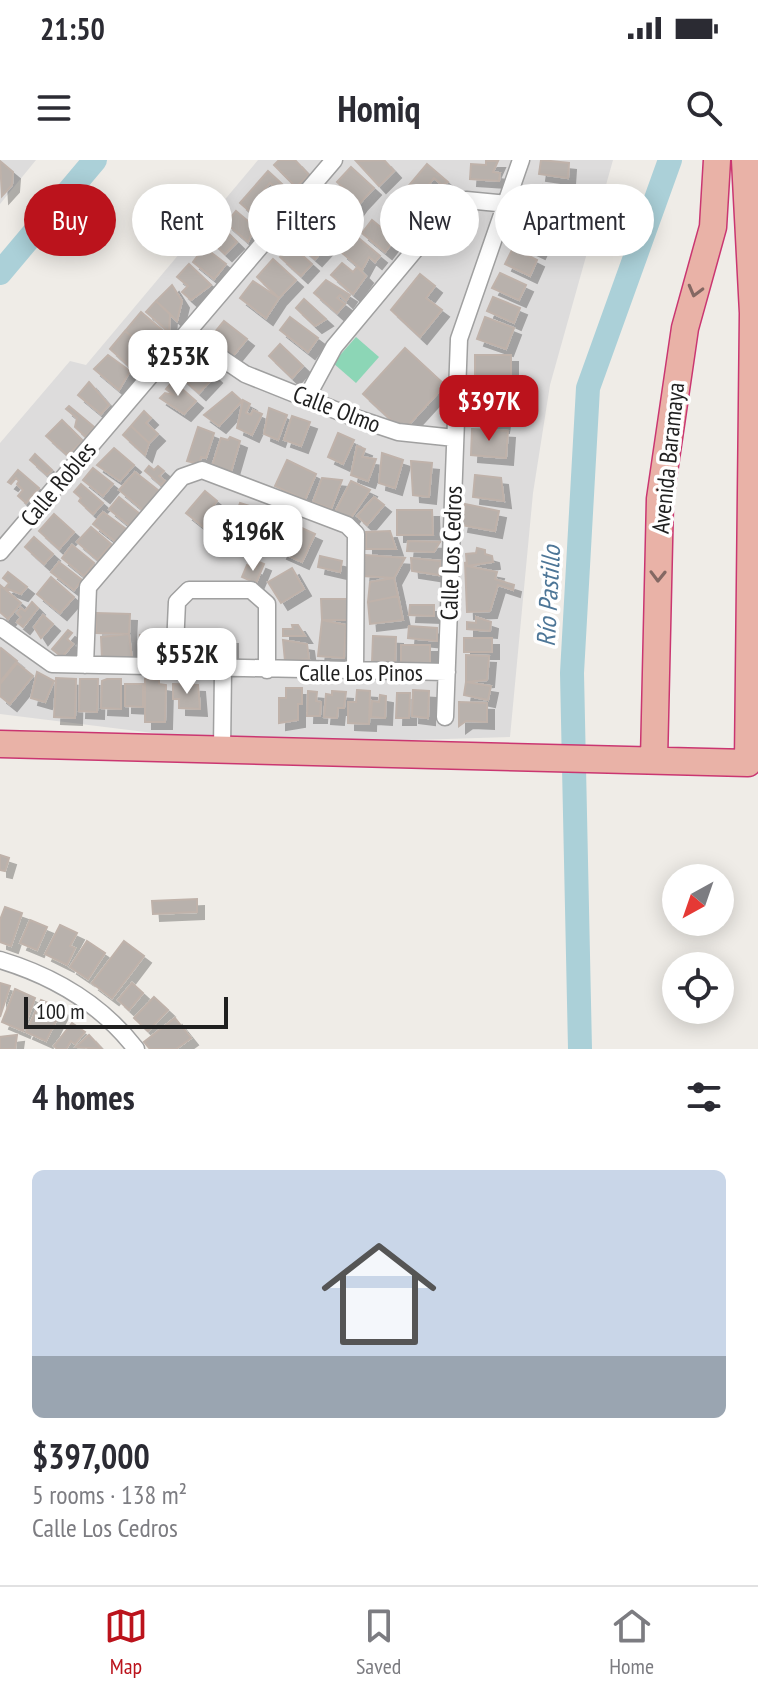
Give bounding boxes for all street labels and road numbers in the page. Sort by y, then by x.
street label: Calle Olmo [289,378,385,440]
street label: Avenida Baramaya [645,381,691,535]
street label: Calle Robles [14,435,102,533]
street label: Calle Los Cedros [433,485,469,621]
street label: Calle Los Pinos [299,657,423,688]

